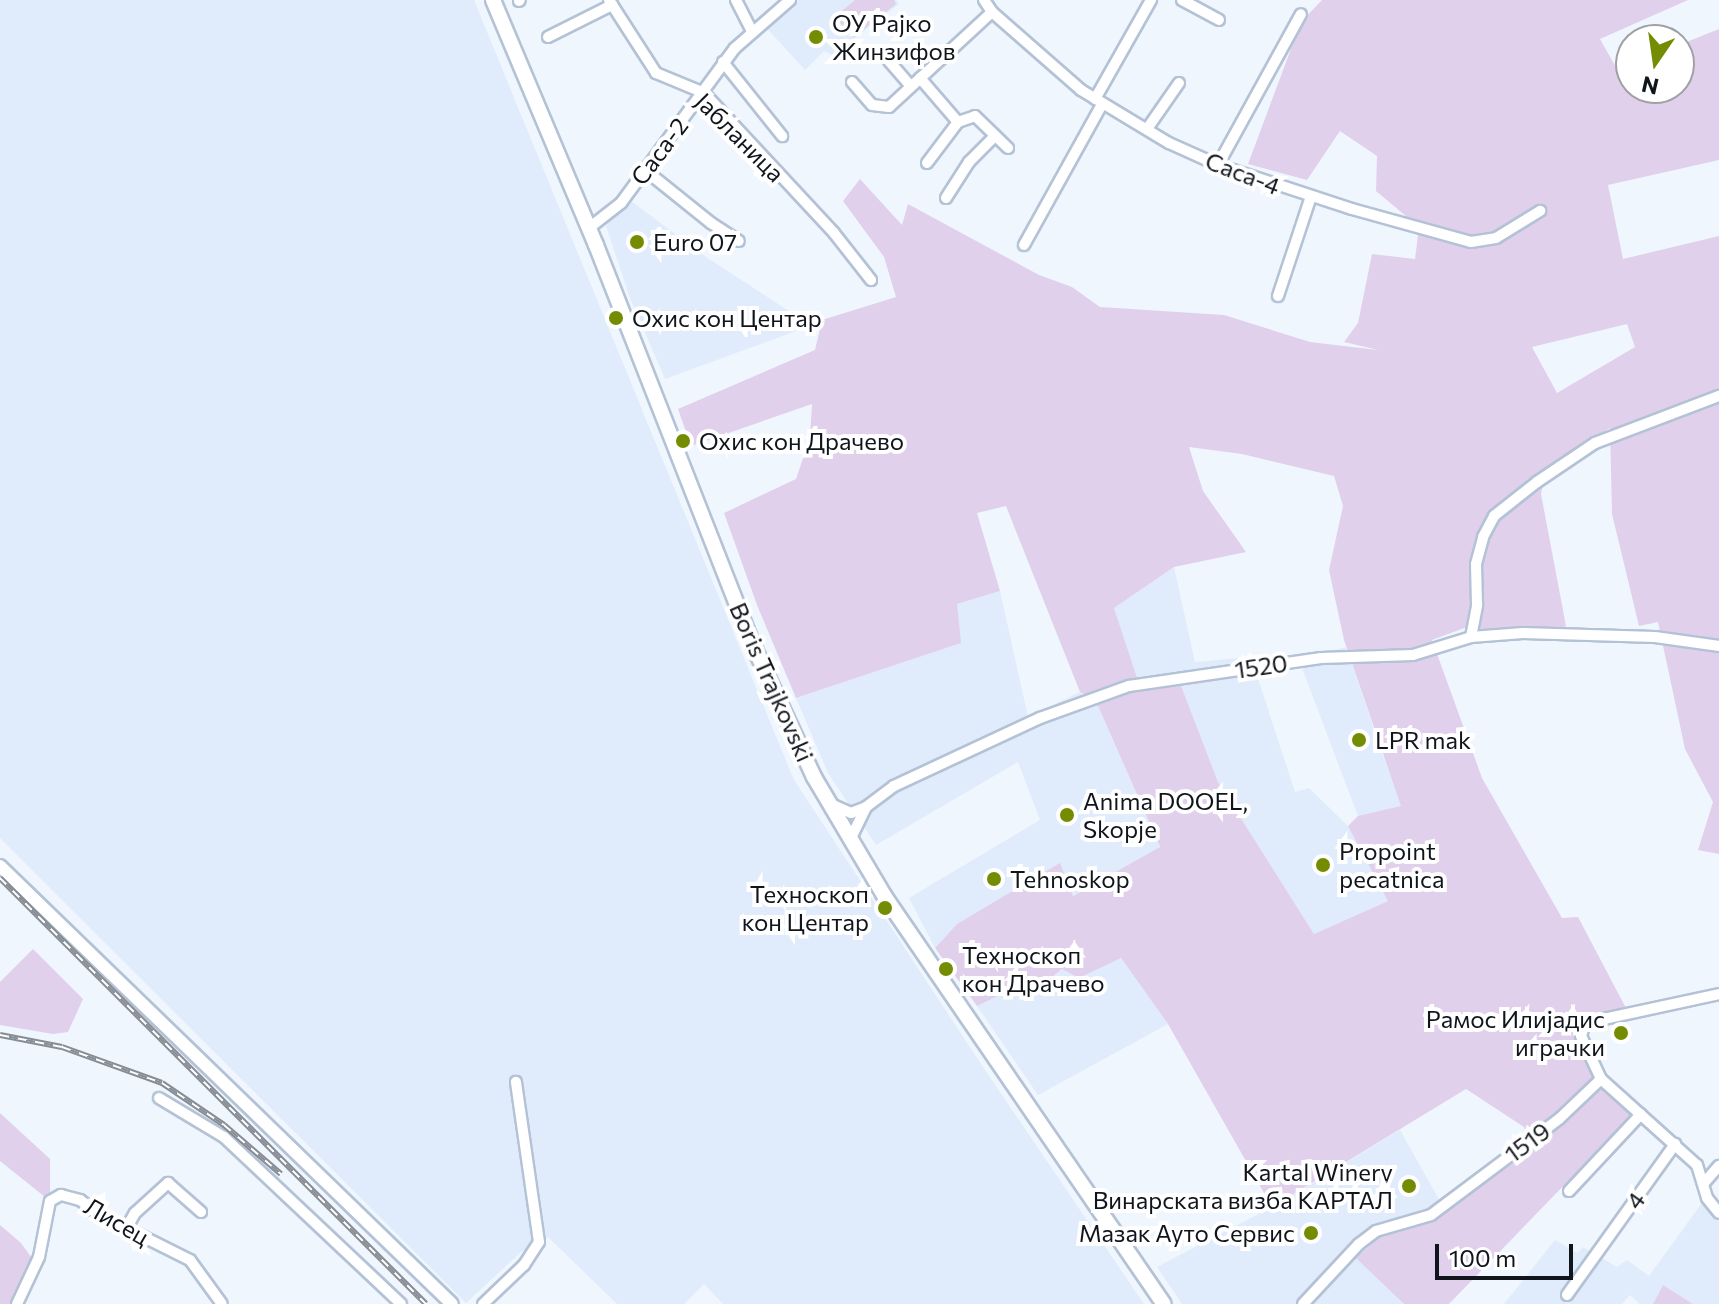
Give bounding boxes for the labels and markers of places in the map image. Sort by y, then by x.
place label: ОУ Рајко Жинзифов [832,9,956,65]
marker: ОУ Рајко Жинзифов [807,28,825,46]
place label: Euro 07 [653,228,737,256]
marker: Euro 07 [628,233,646,251]
place label: Охис кон Центар [632,304,822,332]
marker: Охис кон Центар [607,309,625,327]
place label: Охис кон Драчево [699,427,904,455]
marker: Охис кон Драчево [674,432,692,450]
place label: LPR mak [1375,726,1471,754]
marker: LPR mak [1350,731,1368,749]
place label: Anima DOOEL, Skopje [1083,787,1248,843]
marker: Anima DOOEL, Skopje [1058,806,1076,824]
place label: Propoint pecatnica [1339,837,1444,893]
marker: Propoint pecatnica [1314,856,1332,874]
place label: Tehnoskop [1010,865,1130,893]
marker: Tehnoskop [985,870,1003,888]
place label: Техноскоп кон Центар [742,880,869,936]
marker: Техноскоп кон Центар [876,899,894,917]
place label: Техноскоп кон Драчево [962,941,1105,997]
marker: Техноскоп кон Драчево [937,960,955,978]
place label: Рамос Илијадис играчки [1426,1005,1605,1061]
marker: Рамос Илијадис играчки [1612,1024,1630,1042]
place label: Kartal Winery Винарската визба КАРТАЛ [1093,1158,1393,1214]
marker: Kartal Winery Винарската визба КАРТАЛ [1400,1177,1418,1195]
place label: Мазак Ауто Сервис [1079,1219,1295,1247]
marker: Мазак Ауто Сервис [1302,1224,1320,1242]

